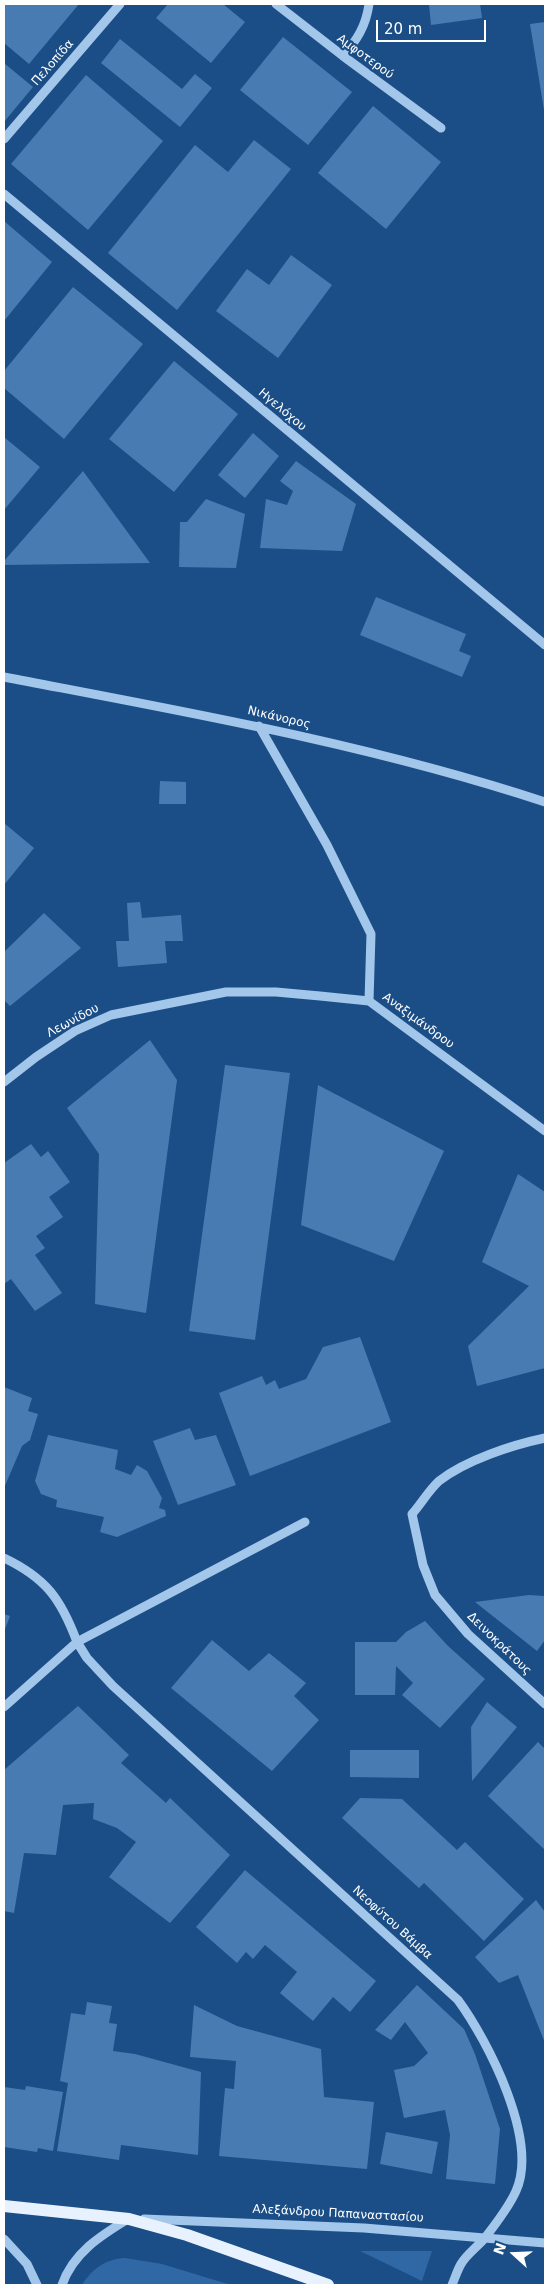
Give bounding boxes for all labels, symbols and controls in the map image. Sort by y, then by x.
scale bar [379,10,489,42]
text: 20 m [384,20,422,38]
street label: Αμφοτερού [334,32,396,82]
street label: Πελοπίδα [29,37,77,89]
street label: Ηγελόχου [255,386,309,434]
street label: Νικάνορος [246,704,312,732]
street label: Αναξιμάνδρου [379,990,457,1052]
street label: Λεωνίδου [44,1001,102,1041]
street label: Δεινοκράτους [464,1610,534,1678]
street label: Νεοφύτου Βάμβα [349,1883,435,1963]
street label: Αλεξάνδρου Παπαναστασίου [252,2202,424,2226]
north arrow [489,2229,539,2279]
text: N [490,2241,509,2257]

